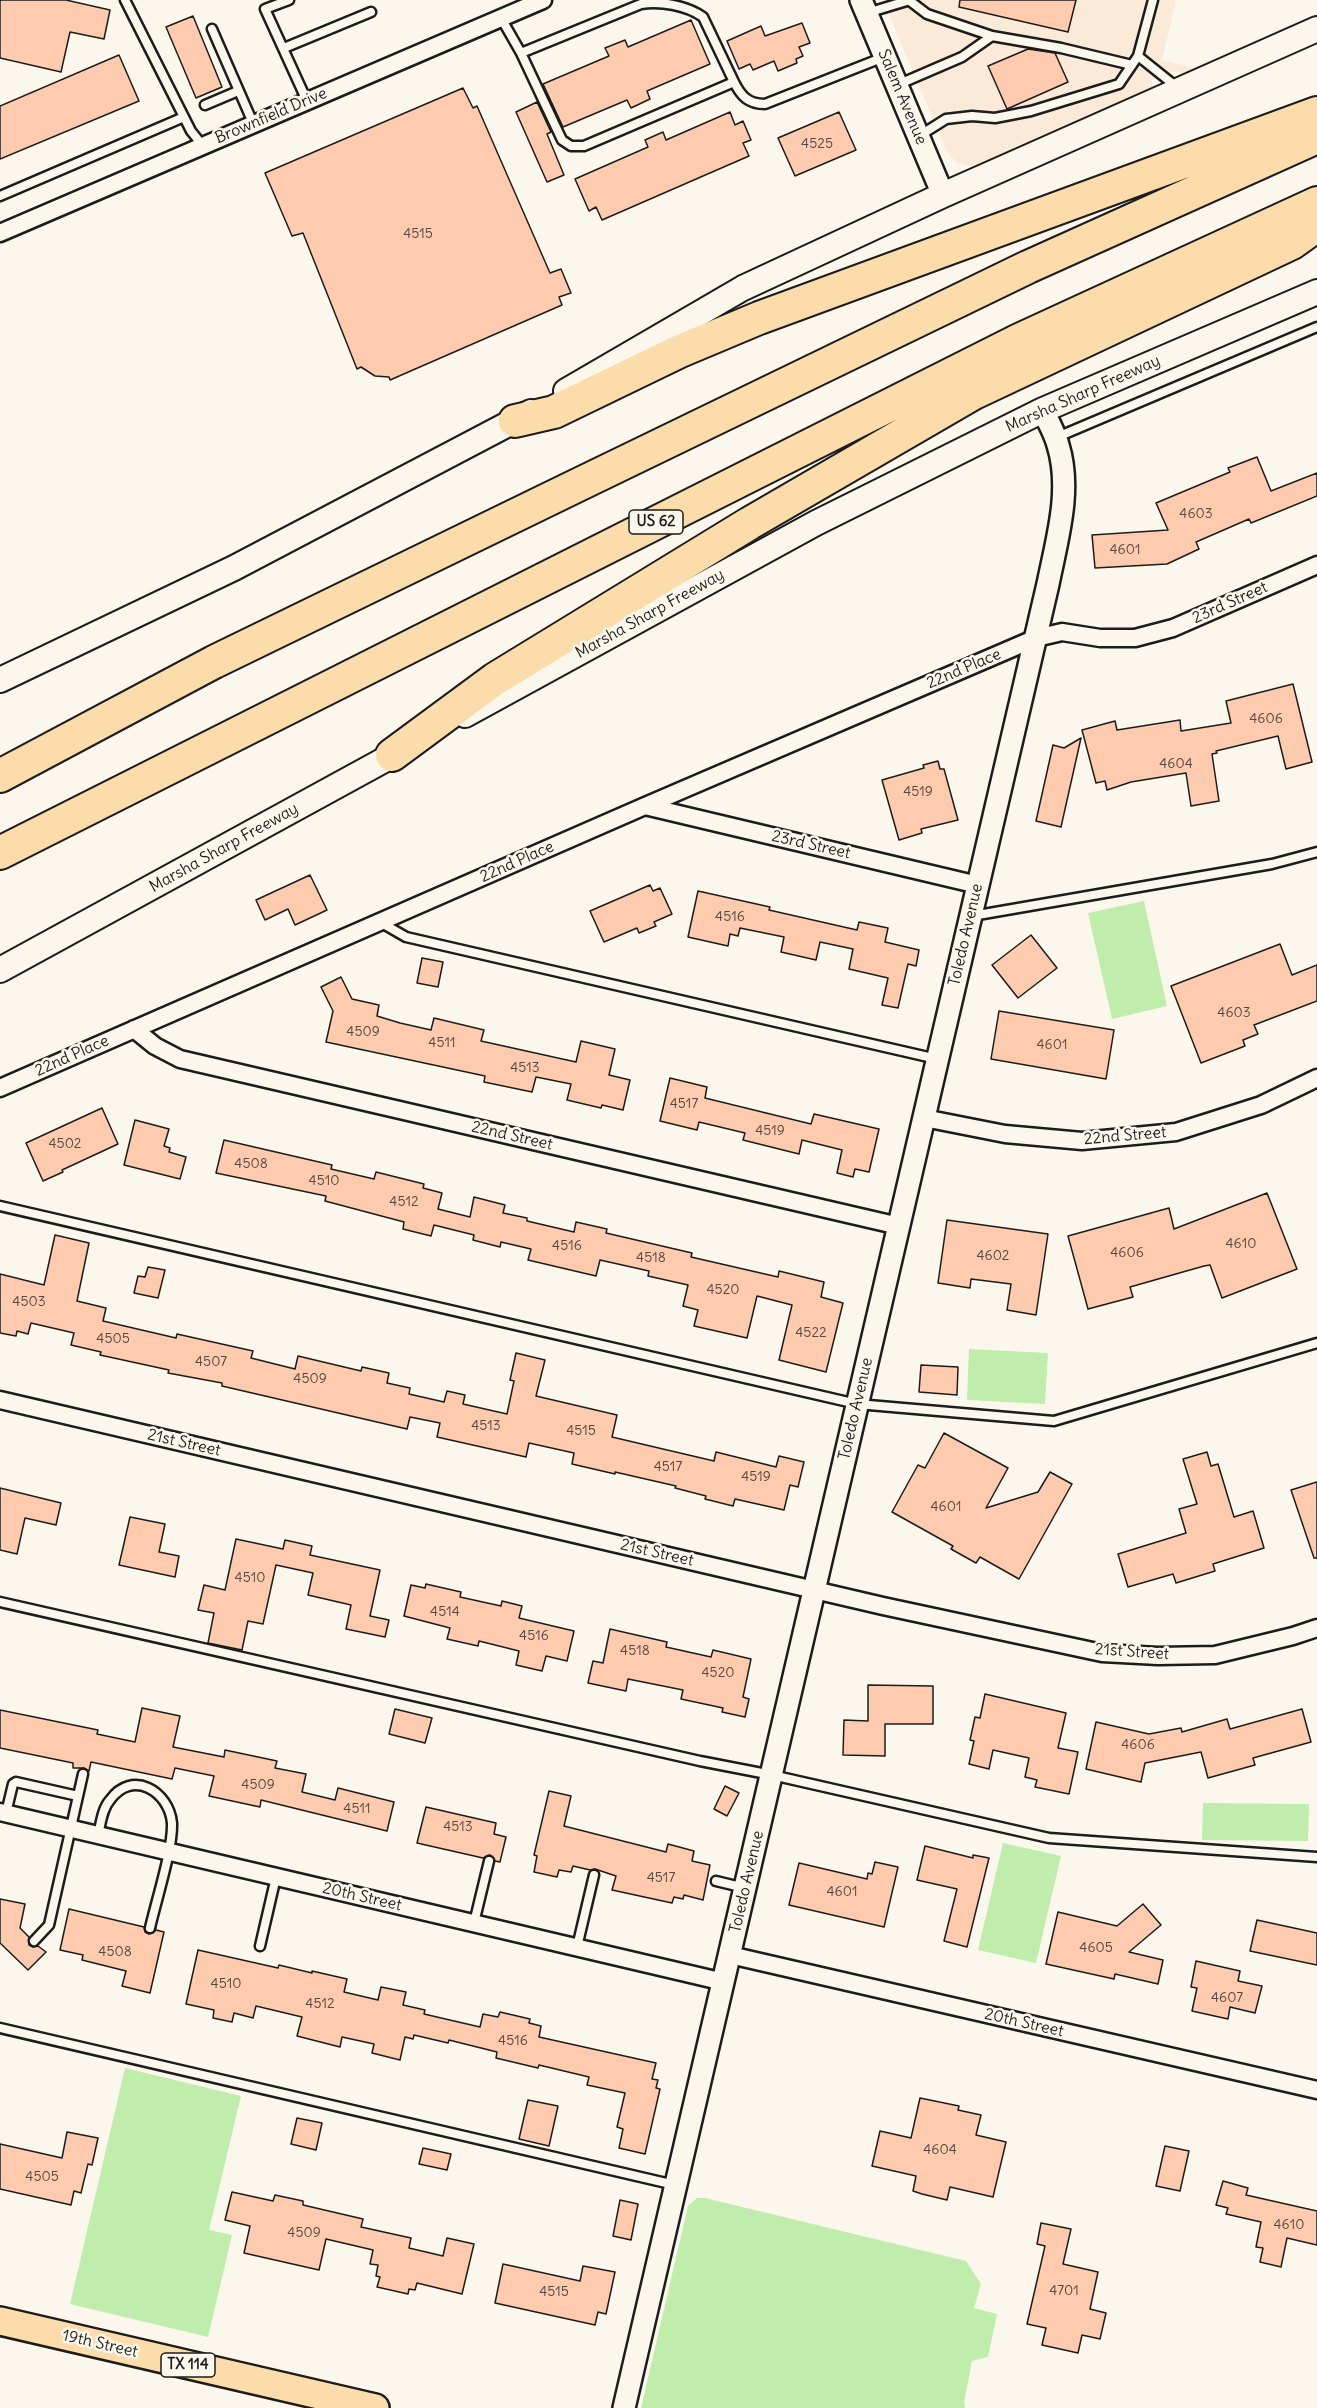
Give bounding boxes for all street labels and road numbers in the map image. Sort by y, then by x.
street label: Salem Avenue [873,46,931,148]
street label: Brownfield Drive [212,84,330,148]
street label: Marsha Sharp Freeway [1003,351,1163,437]
road number: US 62 [629,510,683,534]
street label: Marsha Sharp Freeway [572,565,728,663]
street label: 23rd Street [1189,578,1271,628]
street label: 22nd Place [924,645,1004,693]
street label: Marsha Sharp Freeway [146,799,302,897]
street label: 23rd Street [770,827,852,863]
street label: 22nd Place [477,837,557,887]
street label: Toledo Avenue [945,882,987,988]
street label: 22nd Place [32,1031,112,1081]
street label: 22nd Street [470,1117,554,1155]
street label: 22nd Street [1083,1123,1167,1149]
street label: Toledo Avenue [835,1356,877,1462]
street label: 21st Street [146,1425,222,1461]
street label: 21st Street [619,1535,695,1571]
street label: 21st Street [1094,1640,1170,1664]
street label: Toledo Avenue [726,1829,768,1935]
street label: 20th Street [321,1879,403,1915]
street label: 20th Street [983,2005,1065,2041]
street label: 19th Street [60,2326,140,2362]
road number: TX 114 [161,2353,215,2377]

